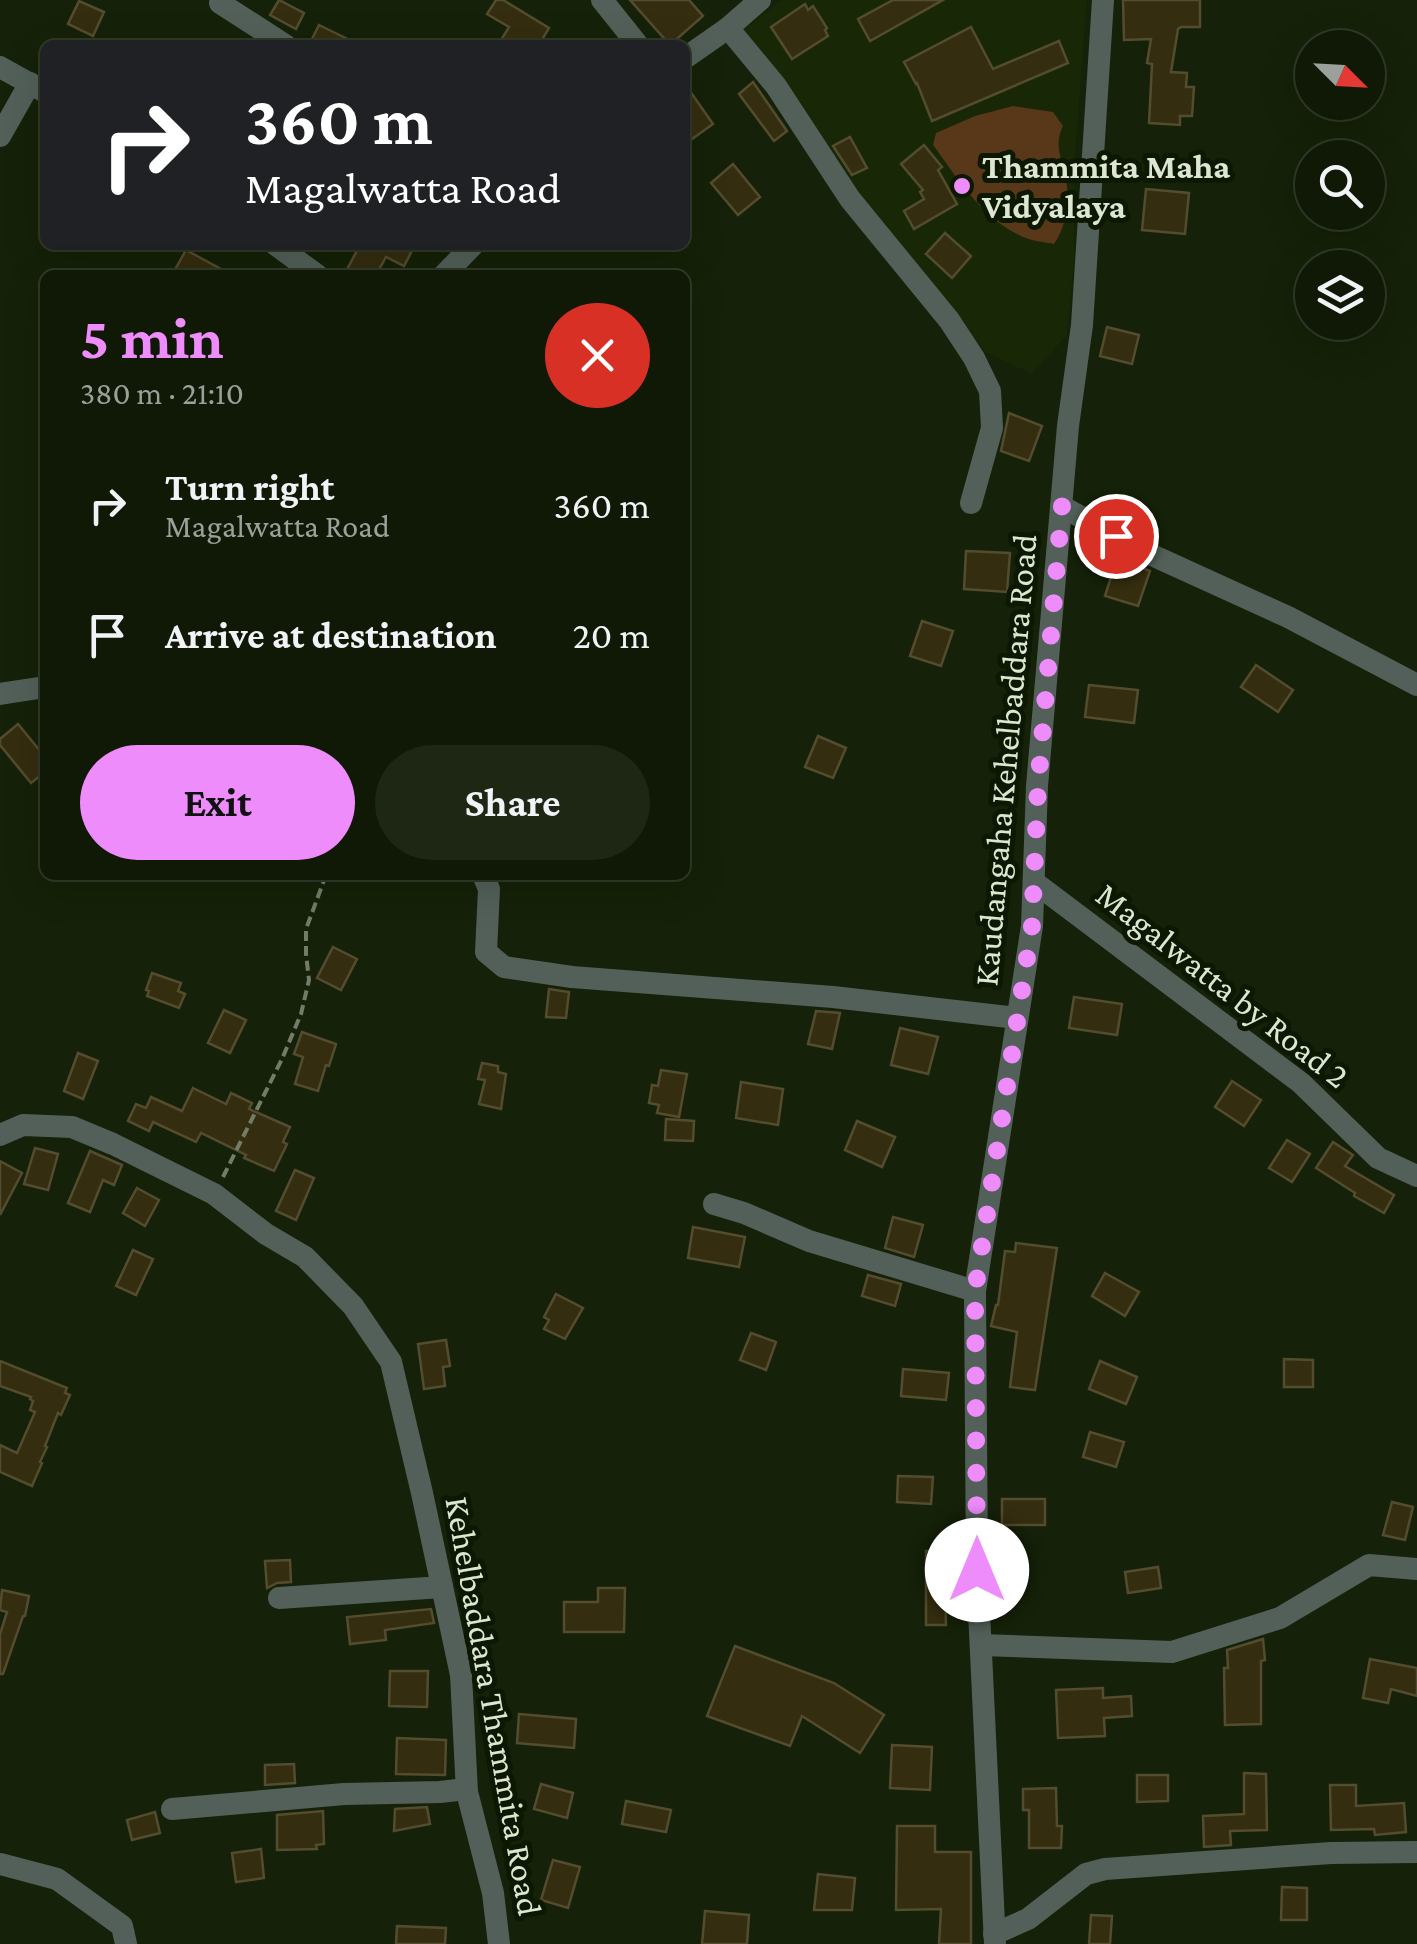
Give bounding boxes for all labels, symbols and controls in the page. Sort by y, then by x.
north arrow [1295,30,1385,120]
map controls [1295,30,1385,340]
icon: right [80,80,210,210]
text: 360 m [245,81,433,159]
button: search [1295,140,1385,230]
place label: Thammita Maha Vidyalaya [981,147,1230,226]
text: Magalwatta Road [245,163,561,213]
marker: Thammita Maha Vidyalaya [951,175,973,197]
button: layers [1295,250,1385,340]
button: close [545,303,650,408]
text: 5 min [80,304,224,371]
text: 380 m · 21:10 [80,375,244,411]
text: Turn right [165,466,334,508]
icon: right [80,478,135,533]
text: 360 m [554,484,650,526]
pin [1074,494,1159,579]
text: Magalwatta Road [165,508,390,544]
icon: arrive [1089,509,1144,564]
street label: Kaudangaha Kehelbaddara Road [966,532,1045,988]
icon: arrive [80,608,135,663]
text: Arrive at destination [165,614,497,656]
text: 20 m [573,614,650,656]
button: Exit [80,745,355,860]
button: Share [375,745,650,860]
street label: Magalwatta by Road 2 [1089,875,1357,1096]
street label: Kehelbaddara Thammita Road [437,1494,550,1919]
position arrow [925,1518,1029,1622]

